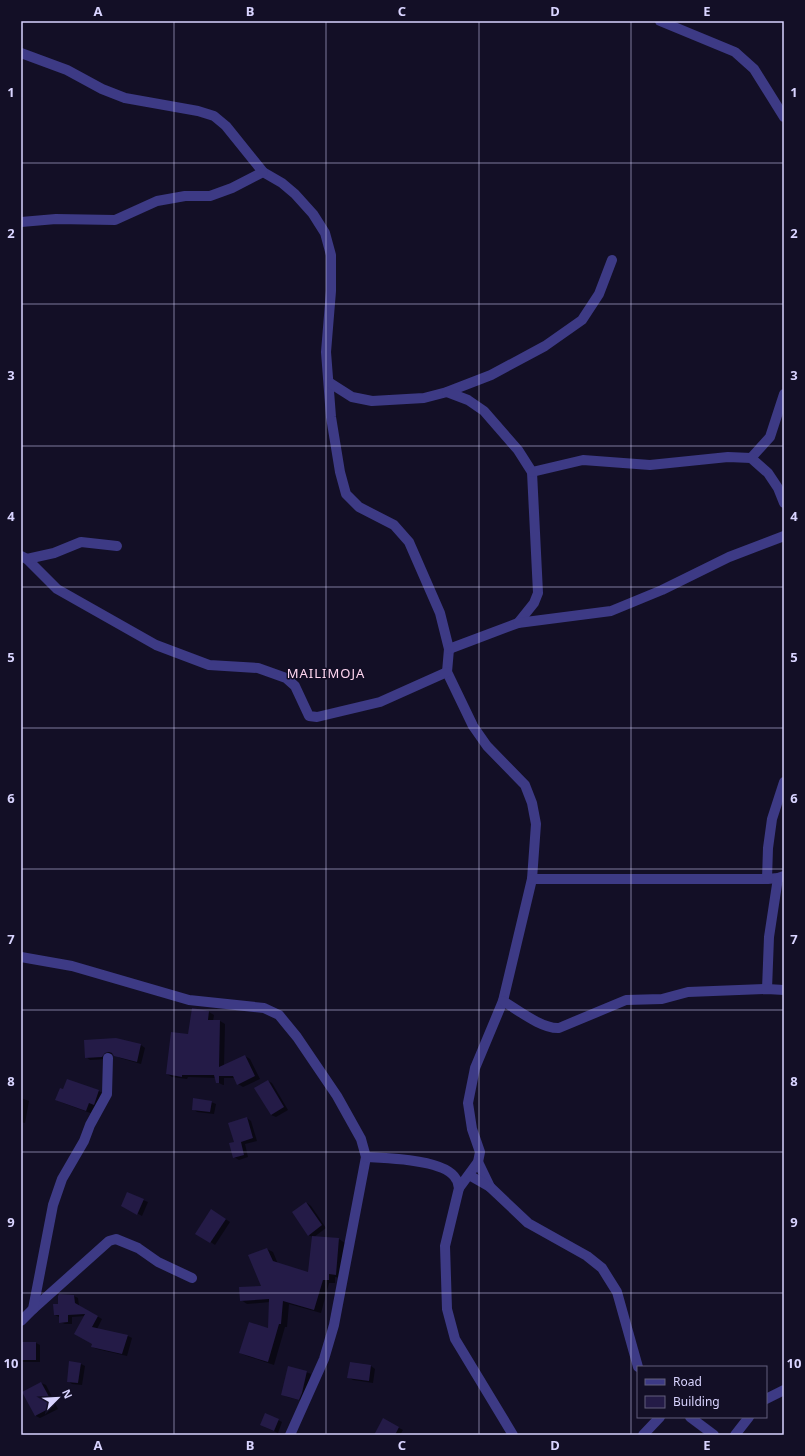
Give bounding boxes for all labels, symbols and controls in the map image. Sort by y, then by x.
text: A [94,2,103,20]
text: B [246,2,254,20]
text: C [398,2,406,20]
text: D [550,2,560,20]
text: E [703,2,711,20]
text: 1 [7,83,15,101]
text: 1 [790,83,798,101]
text: 2 [7,224,15,242]
text: 2 [790,224,798,242]
text: 3 [7,366,15,384]
text: 3 [790,366,798,384]
text: 4 [7,507,15,525]
text: 4 [790,507,798,525]
text: 5 [7,648,15,666]
text: 5 [790,648,798,666]
district label: MAILIMOJA [287,664,365,682]
text: 6 [7,789,15,807]
text: 6 [790,789,798,807]
text: 7 [7,930,15,948]
text: 7 [790,930,798,948]
text: 8 [7,1072,15,1090]
text: 8 [790,1072,798,1090]
text: 9 [7,1213,15,1231]
text: 9 [790,1213,798,1231]
text: 10 [4,1354,18,1372]
text: 10 [787,1354,801,1372]
legend [637,1366,767,1418]
text: Road [673,1373,702,1390]
north arrow [38,1378,78,1418]
text: N [59,1387,76,1401]
text: Building [673,1393,720,1410]
text: A [94,1436,103,1454]
text: B [246,1436,254,1454]
text: C [398,1436,406,1454]
text: D [550,1436,560,1454]
text: E [703,1436,711,1454]

